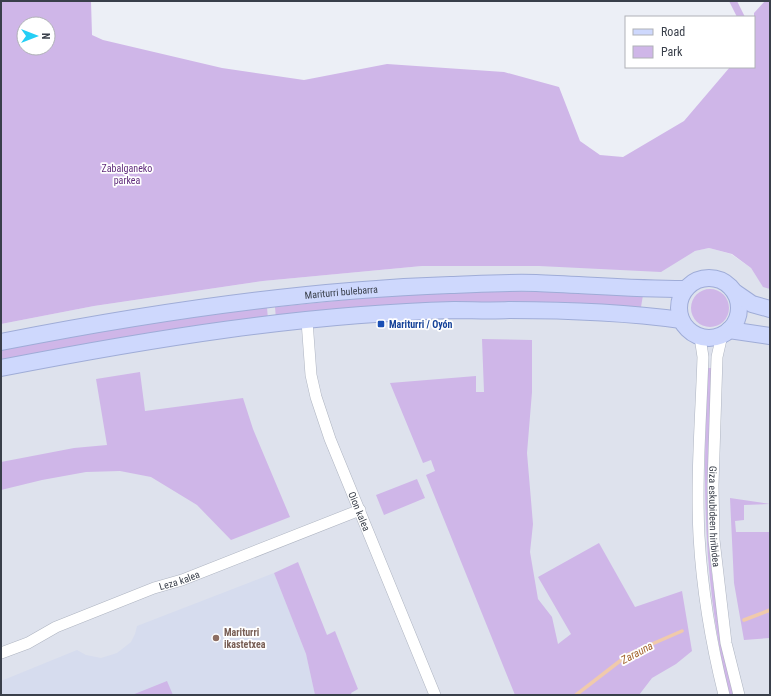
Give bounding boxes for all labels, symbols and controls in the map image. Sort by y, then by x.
north arrow [16,16,56,56]
legend [625,16,755,68]
text: Road [661,25,685,39]
text: N [39,33,52,40]
text: Park [661,45,683,59]
park label: Zabalganeko parkea [102,163,152,186]
street label: Mariturri bulebarra [304,283,378,300]
marker: Mariturri / Oyón [376,319,386,329]
place label: Mariturri / Oyón [389,319,453,330]
street label: Giza eskubideen hiribidea [707,466,723,568]
street label: Oion kalea [347,490,373,533]
street label: Leza kalea [158,568,201,592]
place label: Mariturri ikastetxea [224,627,266,650]
marker: Mariturri ikastetxea [211,633,221,643]
water label: Zarauna [618,639,655,667]

